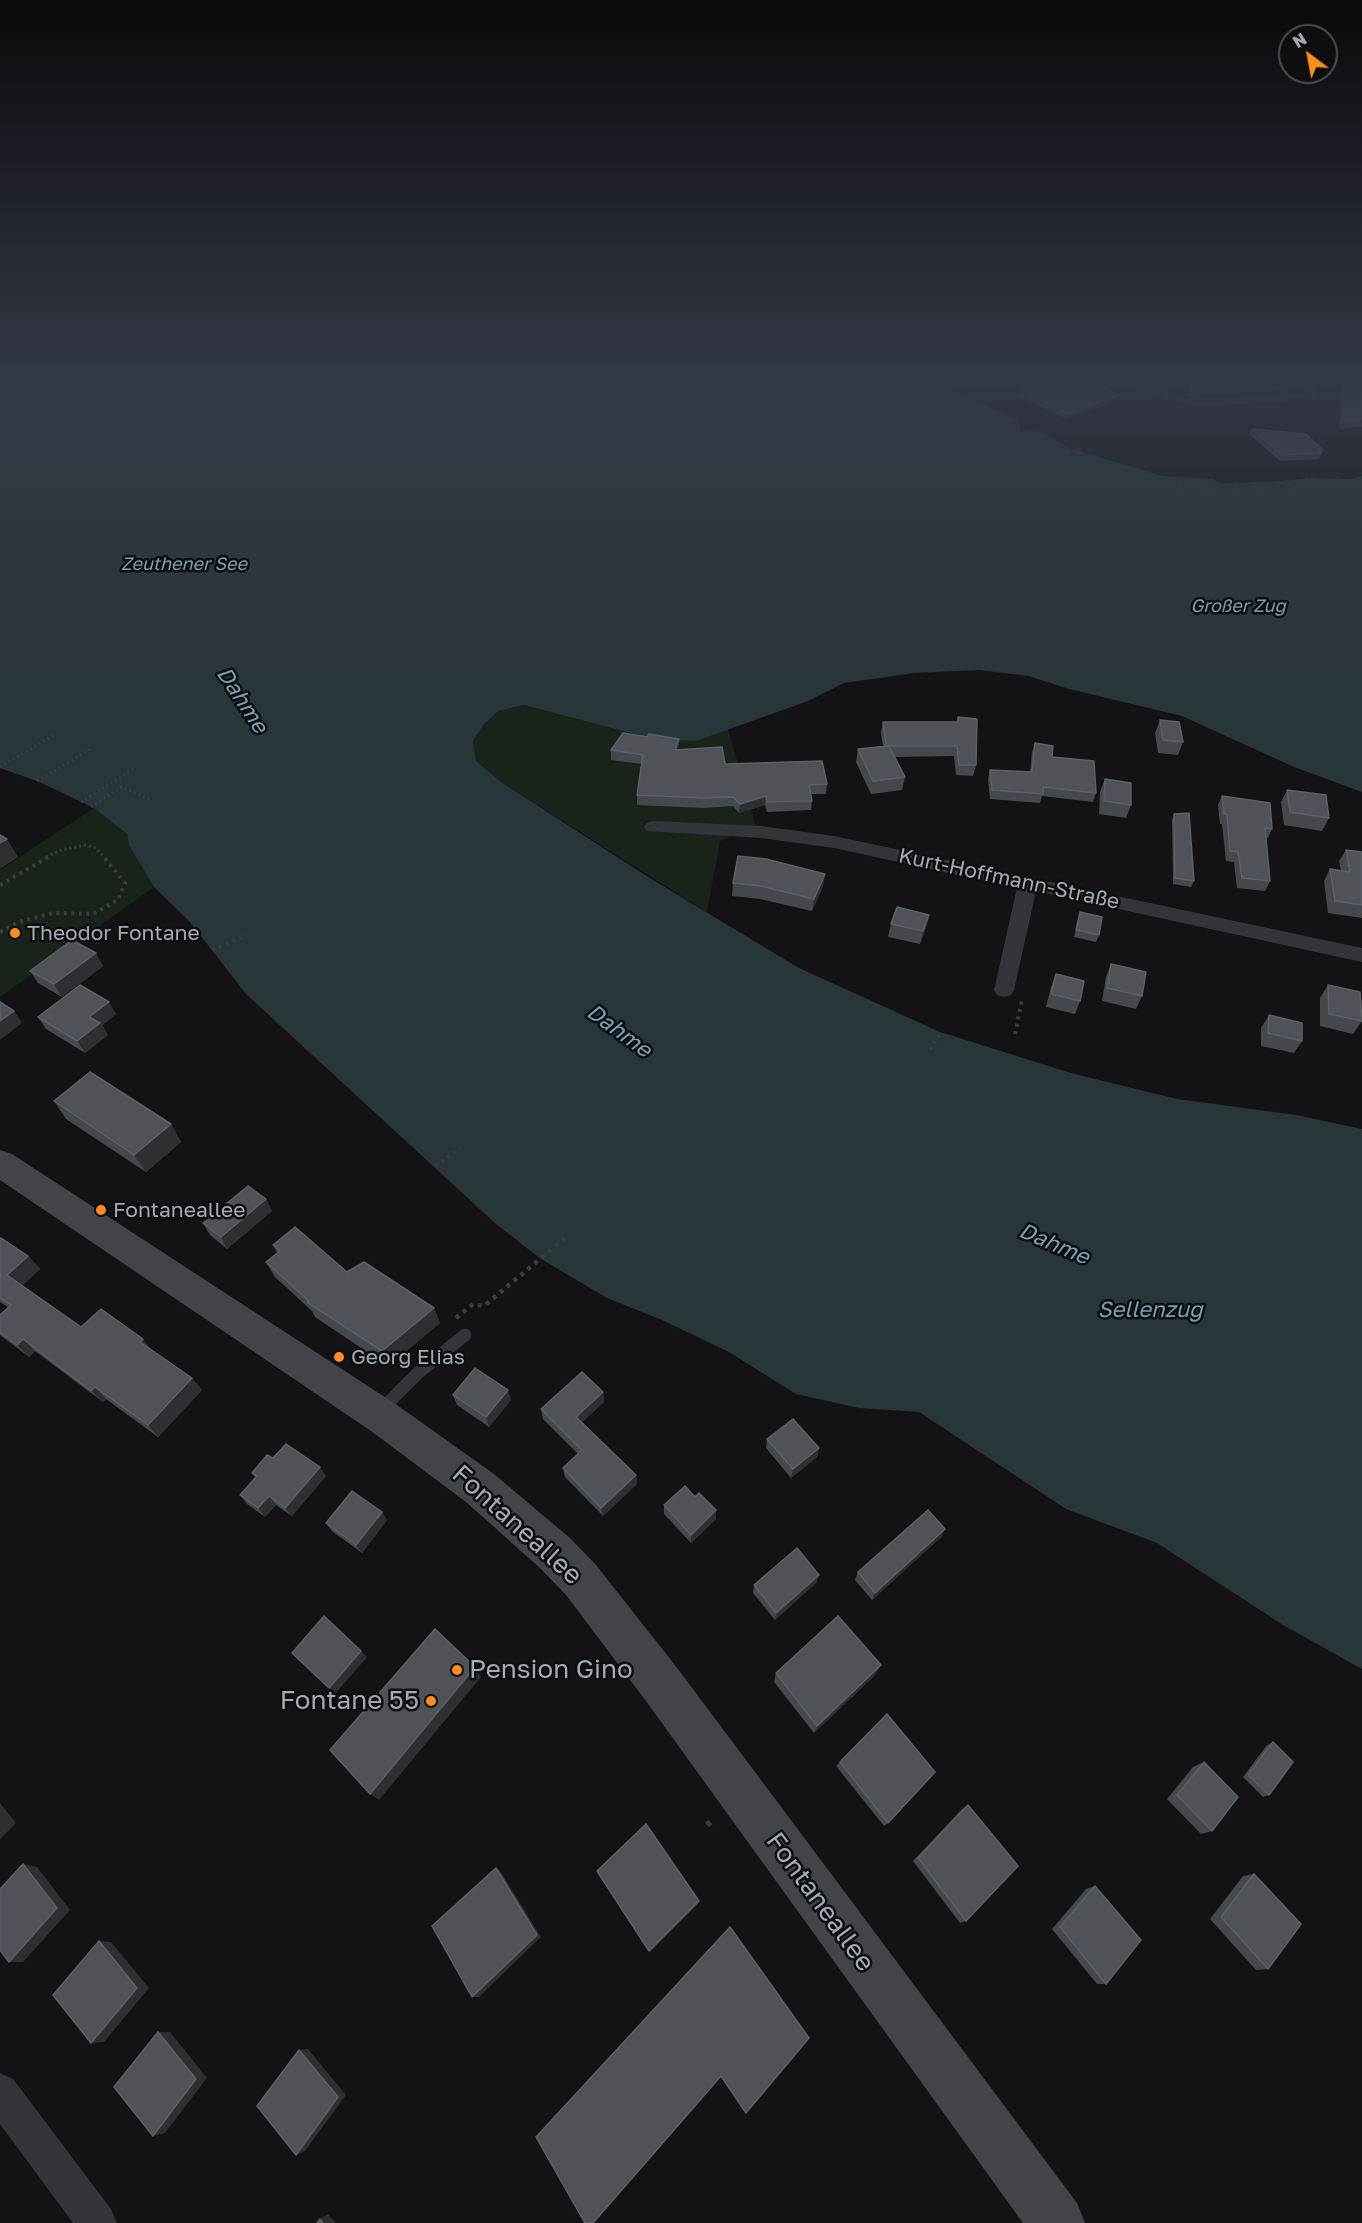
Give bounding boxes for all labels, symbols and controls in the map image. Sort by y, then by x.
north arrow [1278,24,1338,84]
text: N [1289,29,1310,52]
water label: Zeuthener See [121,553,247,575]
water label: Großer Zug [1190,595,1286,617]
water label: Dahme [211,662,273,738]
street label: Kurt-Hoffmann-Straße [896,843,1122,915]
place label: Theodor Fontane [27,920,200,946]
marker: Theodor Fontane [8,926,22,940]
water label: Dahme [581,999,657,1063]
place label: Fontaneallee [113,1197,245,1223]
marker: Fontaneallee [94,1203,108,1217]
water label: Dahme [1015,1217,1093,1271]
water label: Sellenzug [1097,1297,1203,1323]
place label: Georg Elias [351,1344,465,1370]
marker: Georg Elias [332,1350,346,1364]
street label: Fontaneallee [446,1459,588,1591]
place label: Pension Gino [469,1654,633,1686]
marker: Pension Gino [450,1663,464,1677]
place label: Fontane 55 [280,1685,419,1717]
marker: Fontane 55 [424,1694,438,1708]
street label: Fontaneallee [759,1827,881,1977]

